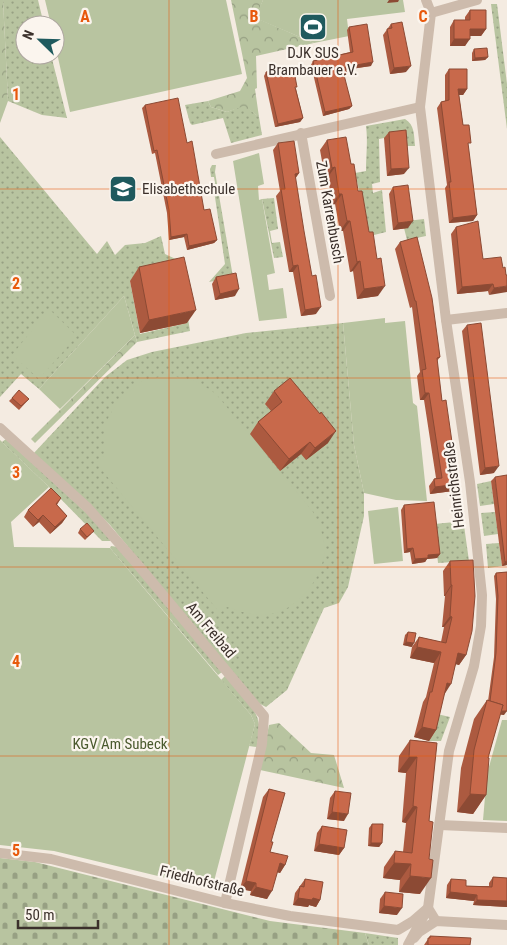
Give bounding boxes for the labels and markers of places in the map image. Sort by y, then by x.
sports icon: DJK SUS Brambauer e.V. [298,12,328,42]
place label: DJK SUS Brambauer e.V. [268,44,358,79]
school or university icon: Elisabethschule [108,174,138,204]
place label: Elisabethschule [142,180,235,198]

